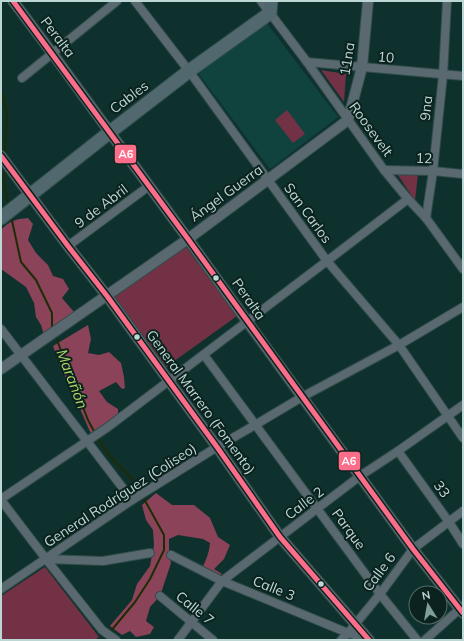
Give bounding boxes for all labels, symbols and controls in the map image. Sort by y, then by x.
street label: Peralta [37,13,79,61]
street label: 11na [335,41,359,77]
street label: 10 [377,47,395,67]
street label: Cables [106,77,152,117]
street label: 9na [416,95,436,121]
street label: Roosevelt [345,98,397,160]
line badge: A6 [114,144,137,164]
text: A6 [119,147,134,161]
street label: 12 [415,149,433,167]
street label: Ángel Guerra [186,160,266,226]
street label: San Carlos [280,179,336,247]
street label: 9 de Abril [71,180,131,232]
unlabelled marker [211,273,221,283]
street label: Peralta [228,275,270,323]
street label: General Marrero (Fomento) [143,326,259,478]
unlabelled marker [132,332,142,342]
water label: Marañón [52,346,93,412]
street label: General Rodríguez (Coliseo) [40,439,200,551]
line badge: A6 [338,451,361,471]
text: A6 [342,454,357,468]
street label: 33 [430,477,454,501]
street label: Calle 2 [281,483,327,523]
street label: Parque [328,505,370,553]
street label: Calle 6 [359,549,399,595]
street label: Calle 3 [250,571,298,605]
unlabelled marker [316,579,326,589]
north arrow [408,585,448,625]
street label: Calle 7 [172,587,218,629]
text: N [421,588,432,603]

